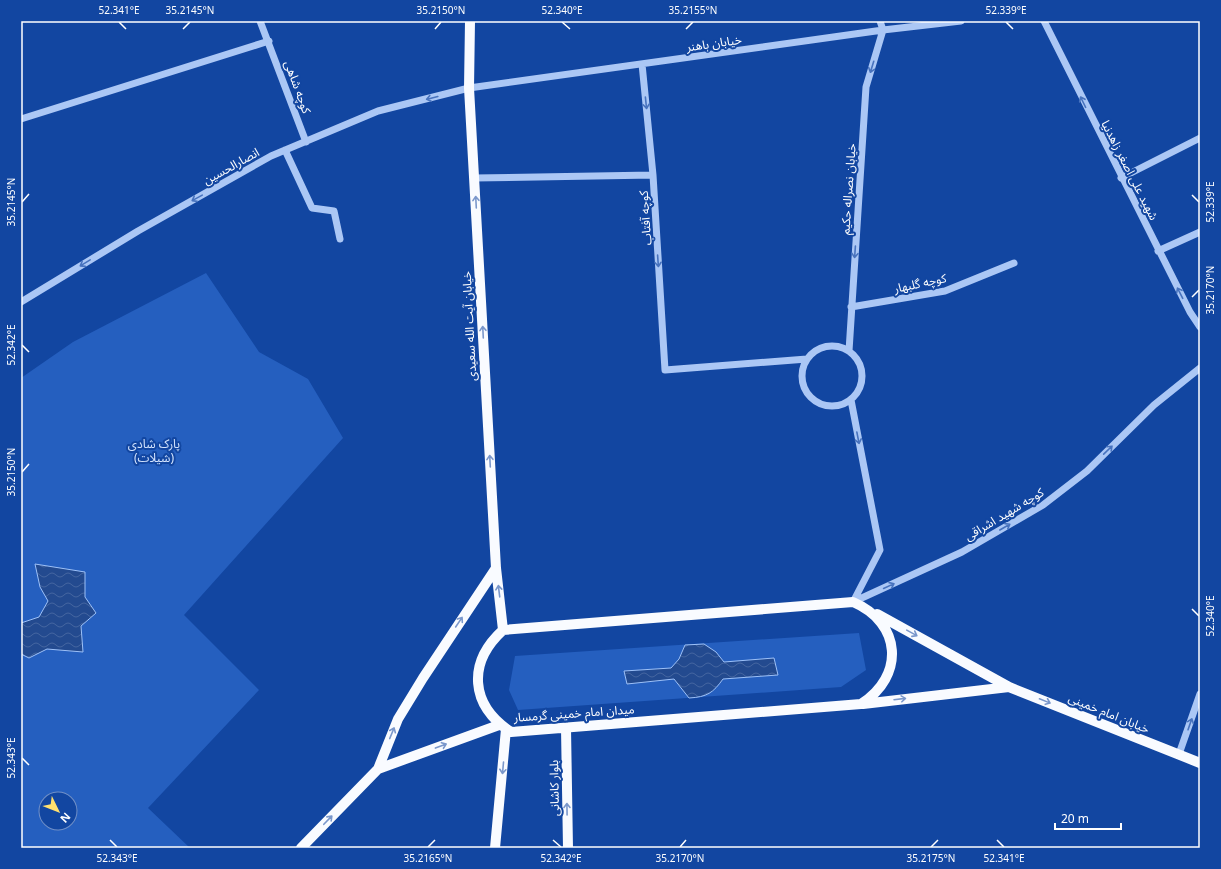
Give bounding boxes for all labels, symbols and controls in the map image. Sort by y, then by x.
text: 52.341°E [98,3,140,17]
text: 35.2145°N [166,3,214,17]
text: 35.2150°N [417,3,465,17]
text: 52.340°E [541,3,583,17]
text: 35.2155°N [669,3,717,17]
text: 52.339°E [985,3,1027,17]
street label: خیابان باهنر [684,31,743,55]
street label: کوچه شاهی [281,58,316,117]
one-way arrow [868,61,875,74]
one-way arrow [425,94,438,102]
one-way arrow [642,96,649,109]
one-way arrow [1079,97,1087,109]
street label: شهید علی اصغر زاهدنیا [1097,117,1163,223]
street label: انصارالحسین [200,143,262,188]
street label: خیابان نصراله حکیم [836,143,861,235]
text: 35.2145°N [4,178,18,226]
text: 52.339°E [1203,181,1217,223]
street label: کوچه آفتاب [635,189,655,246]
one-way arrow [191,194,203,202]
one-way arrow [472,196,479,209]
one-way arrow [851,245,858,258]
one-way arrow [655,254,662,267]
one-way arrow [80,259,91,267]
text: 35.2170°N [1203,266,1217,314]
street label: کوچه گلبهار [891,269,949,297]
street label: خیابان آیت الله سعیدی [458,271,480,381]
one-way arrow [1176,288,1183,300]
text: 52.342°E [4,324,18,366]
one-way arrow [479,326,486,339]
one-way arrow [854,431,862,444]
park label: پارک شادی (شیلات) [128,435,180,466]
one-way arrow [1103,445,1113,455]
text: 35.2150°N [4,448,18,496]
one-way arrow [486,455,494,468]
street label: کوچه شهید اشراقی [961,483,1048,544]
one-way arrow [999,523,1011,531]
one-way arrow [883,582,895,589]
one-way arrow [495,585,502,598]
text: 52.340°E [1203,595,1217,637]
one-way arrow [455,617,464,628]
one-way arrow [906,630,918,637]
street label: خیابان امام خمینی [1066,689,1152,738]
one-way arrow [893,696,906,703]
one-way arrow [1039,698,1051,705]
street label: میدان امام خمینی گرمسار [512,700,635,727]
one-way arrow [1186,719,1194,731]
one-way arrow [389,728,396,740]
text: 52.343°E [4,737,18,779]
one-way arrow [434,742,446,750]
street label: بلوار کاشانی [545,760,563,816]
one-way arrow [499,761,506,774]
north arrow [38,791,78,831]
one-way arrow [563,803,571,816]
scale bar [1055,805,1121,831]
text: N [57,810,74,827]
text: 20 m [1061,810,1089,827]
one-way arrow [323,815,333,825]
text: 52.343°E [96,851,138,865]
text: 35.2165°N [404,851,452,865]
text: 52.342°E [540,851,582,865]
text: 35.2170°N [656,851,704,865]
text: 35.2175°N [907,851,955,865]
text: 52.341°E [983,851,1025,865]

